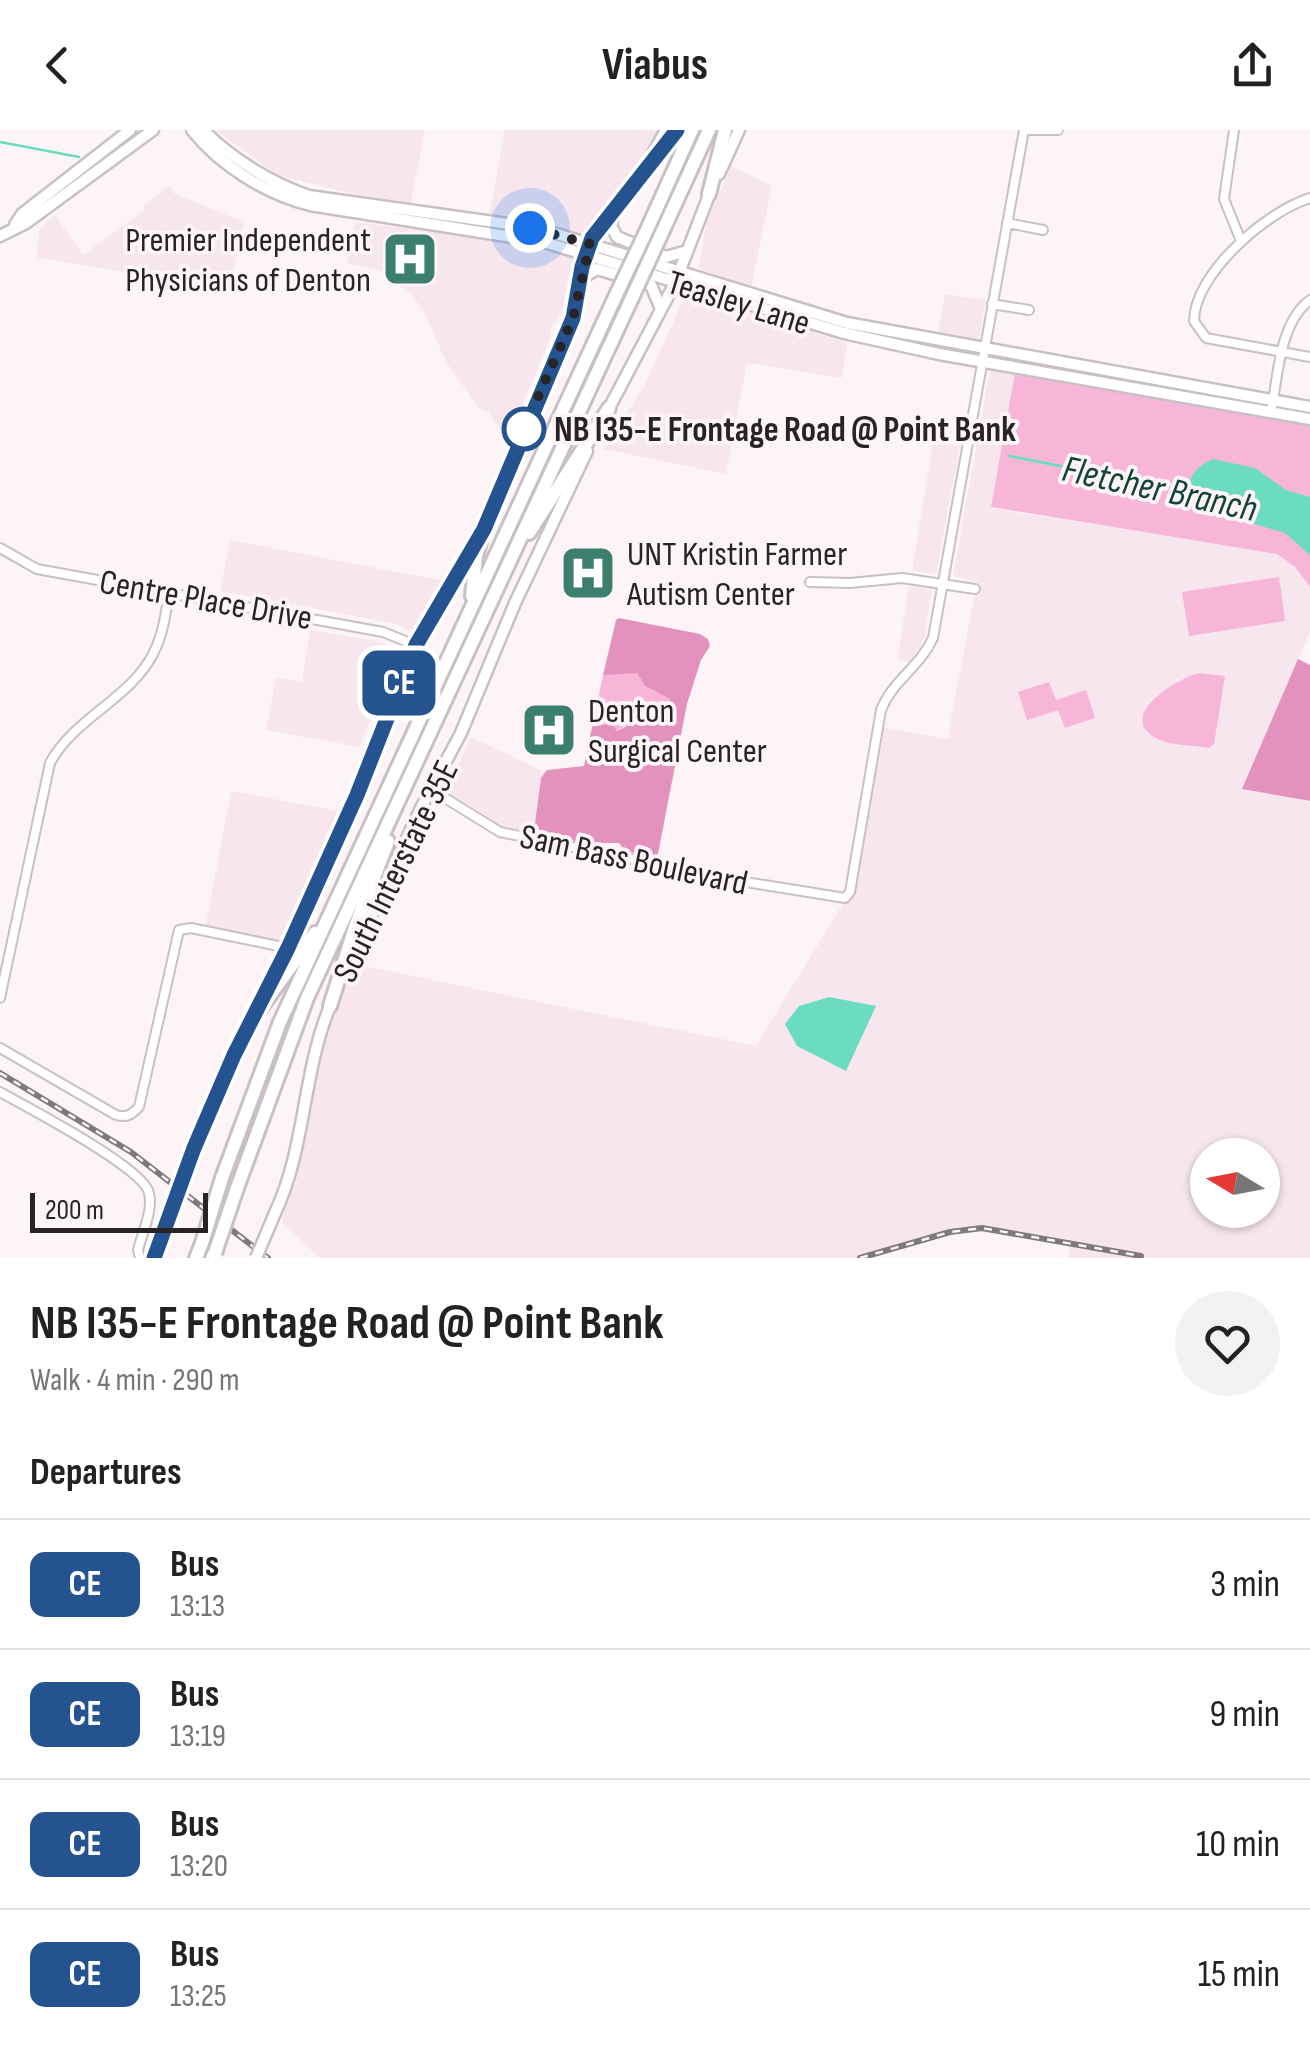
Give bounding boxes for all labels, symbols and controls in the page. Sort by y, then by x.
icon: back [30,38,85,93]
text: Viabus [602,38,708,93]
icon: share [1225,38,1280,93]
your location [505,203,555,253]
place label: Premier Independent Physicians of Denton [125,219,371,302]
hospital icon: Premier Independent Physicians of Denton [380,229,440,289]
street label: Teasley Lane [662,261,815,345]
marker: NB I35-E Frontage Road @ Point Bank [503,408,545,450]
place label: NB I35-E Frontage Road @ Point Bank [554,409,1016,452]
water label: Fletcher Branch [1058,447,1261,532]
place label: UNT Kristin Farmer Autism Center [626,533,847,616]
hospital icon: UNT Kristin Farmer Autism Center [558,543,618,603]
street label: Centre Place Drive [96,561,315,640]
line badge: CE [354,650,444,716]
text: CE [382,662,416,705]
place label: Denton Surgical Center [588,690,767,773]
hospital icon: Denton Surgical Center [519,700,579,760]
street label: South Interstate 35E [324,754,469,990]
street label: Sam Bass Boulevard [516,815,751,906]
north arrow [1190,1138,1280,1228]
map controls [1190,1138,1280,1228]
scale bar [30,1188,208,1232]
text: 200 m [45,1194,104,1227]
button: heart [1175,1291,1280,1396]
text: NB I35-E Frontage Road @ Point Bank [30,1295,663,1352]
text: Walk · 4 min · 290 m [30,1361,239,1400]
text: Departures [30,1450,182,1495]
text: Bus [170,1542,219,1587]
text: 3 min [1210,1562,1280,1607]
text: CE [68,1563,102,1606]
text: 13:13 [170,1587,225,1626]
text: Bus [170,1672,219,1717]
text: 9 min [1209,1692,1280,1737]
text: CE [68,1693,102,1736]
text: 13:19 [170,1717,226,1756]
text: Bus [170,1802,219,1847]
text: 10 min [1196,1822,1280,1867]
text: CE [68,1823,102,1866]
text: 13:20 [170,1847,228,1886]
text: Bus [170,1932,219,1977]
text: 15 min [1198,1952,1280,1997]
text: CE [68,1953,102,1996]
text: 13:25 [170,1977,227,2016]

